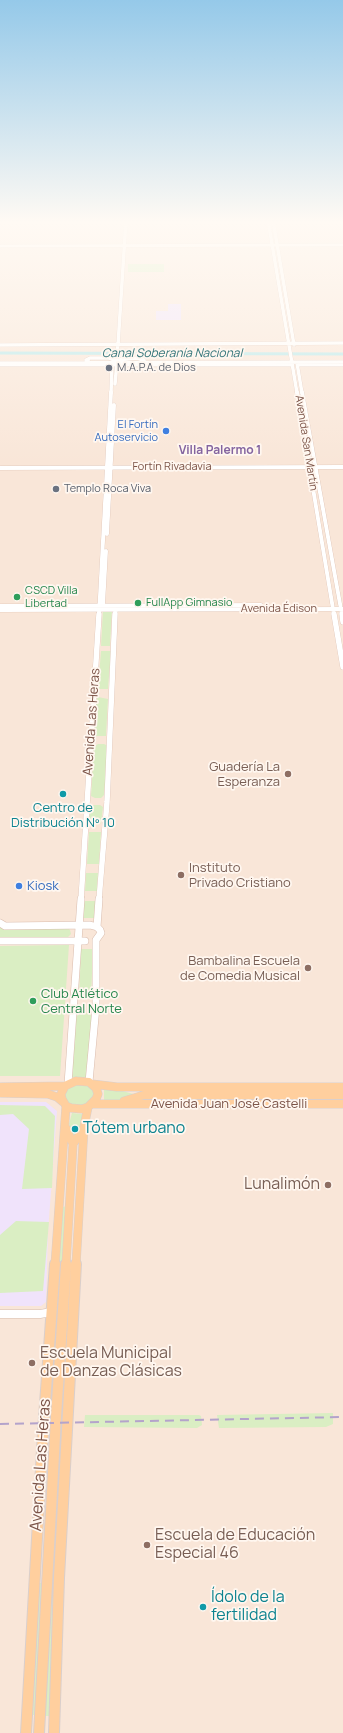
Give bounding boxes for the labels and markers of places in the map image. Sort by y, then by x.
place label: M.A.P.A. de Dios [117,361,196,375]
marker: M.A.P.A. de Dios [104,363,114,373]
place label: El Fortín Autoservicio [95,418,158,444]
marker: El Fortín Autoservicio [161,426,171,436]
place label: Templo Roca Viva [64,482,151,496]
marker: Templo Roca Viva [51,484,61,494]
place label: CSCD Villa Libertad [25,584,78,610]
marker: CSCD Villa Libertad [12,592,22,602]
place label: FullApp Gimnasio [146,596,233,610]
marker: FullApp Gimnasio [133,598,143,608]
place label: Guadería La Esperanza [209,759,280,790]
marker: Guadería La Esperanza [283,769,293,779]
marker: Centro de Distribución Nº 10 [58,789,68,799]
place label: Centro de Distribución Nº 10 [11,800,115,831]
place label: Instituto Privado Cristiano [189,860,291,891]
marker: Instituto Privado Cristiano [176,870,186,880]
place label: Kiosk [27,878,59,894]
marker: Kiosk [14,881,24,891]
place label: Bambalina Escuela de Comedia Musical [180,953,300,984]
marker: Bambalina Escuela de Comedia Musical [303,963,313,973]
place label: Club Atlético Central Norte [41,986,122,1017]
marker: Club Atlético Central Norte [28,996,38,1006]
place label: Tótem urbano [83,1119,185,1139]
marker: Tótem urbano [70,1124,80,1134]
place label: Lunalimón [244,1175,320,1195]
marker: Lunalimón [323,1180,333,1190]
place label: Escuela Municipal de Danzas Clásicas [40,1344,182,1382]
marker: Escuela Municipal de Danzas Clásicas [27,1358,37,1368]
place label: Escuela de Educación Especial 46 [155,1526,315,1564]
marker: Escuela de Educación Especial 46 [142,1540,152,1550]
place label: Ídolo de la fertilidad [211,1588,285,1626]
marker: Ídolo de la fertilidad [198,1602,208,1612]

